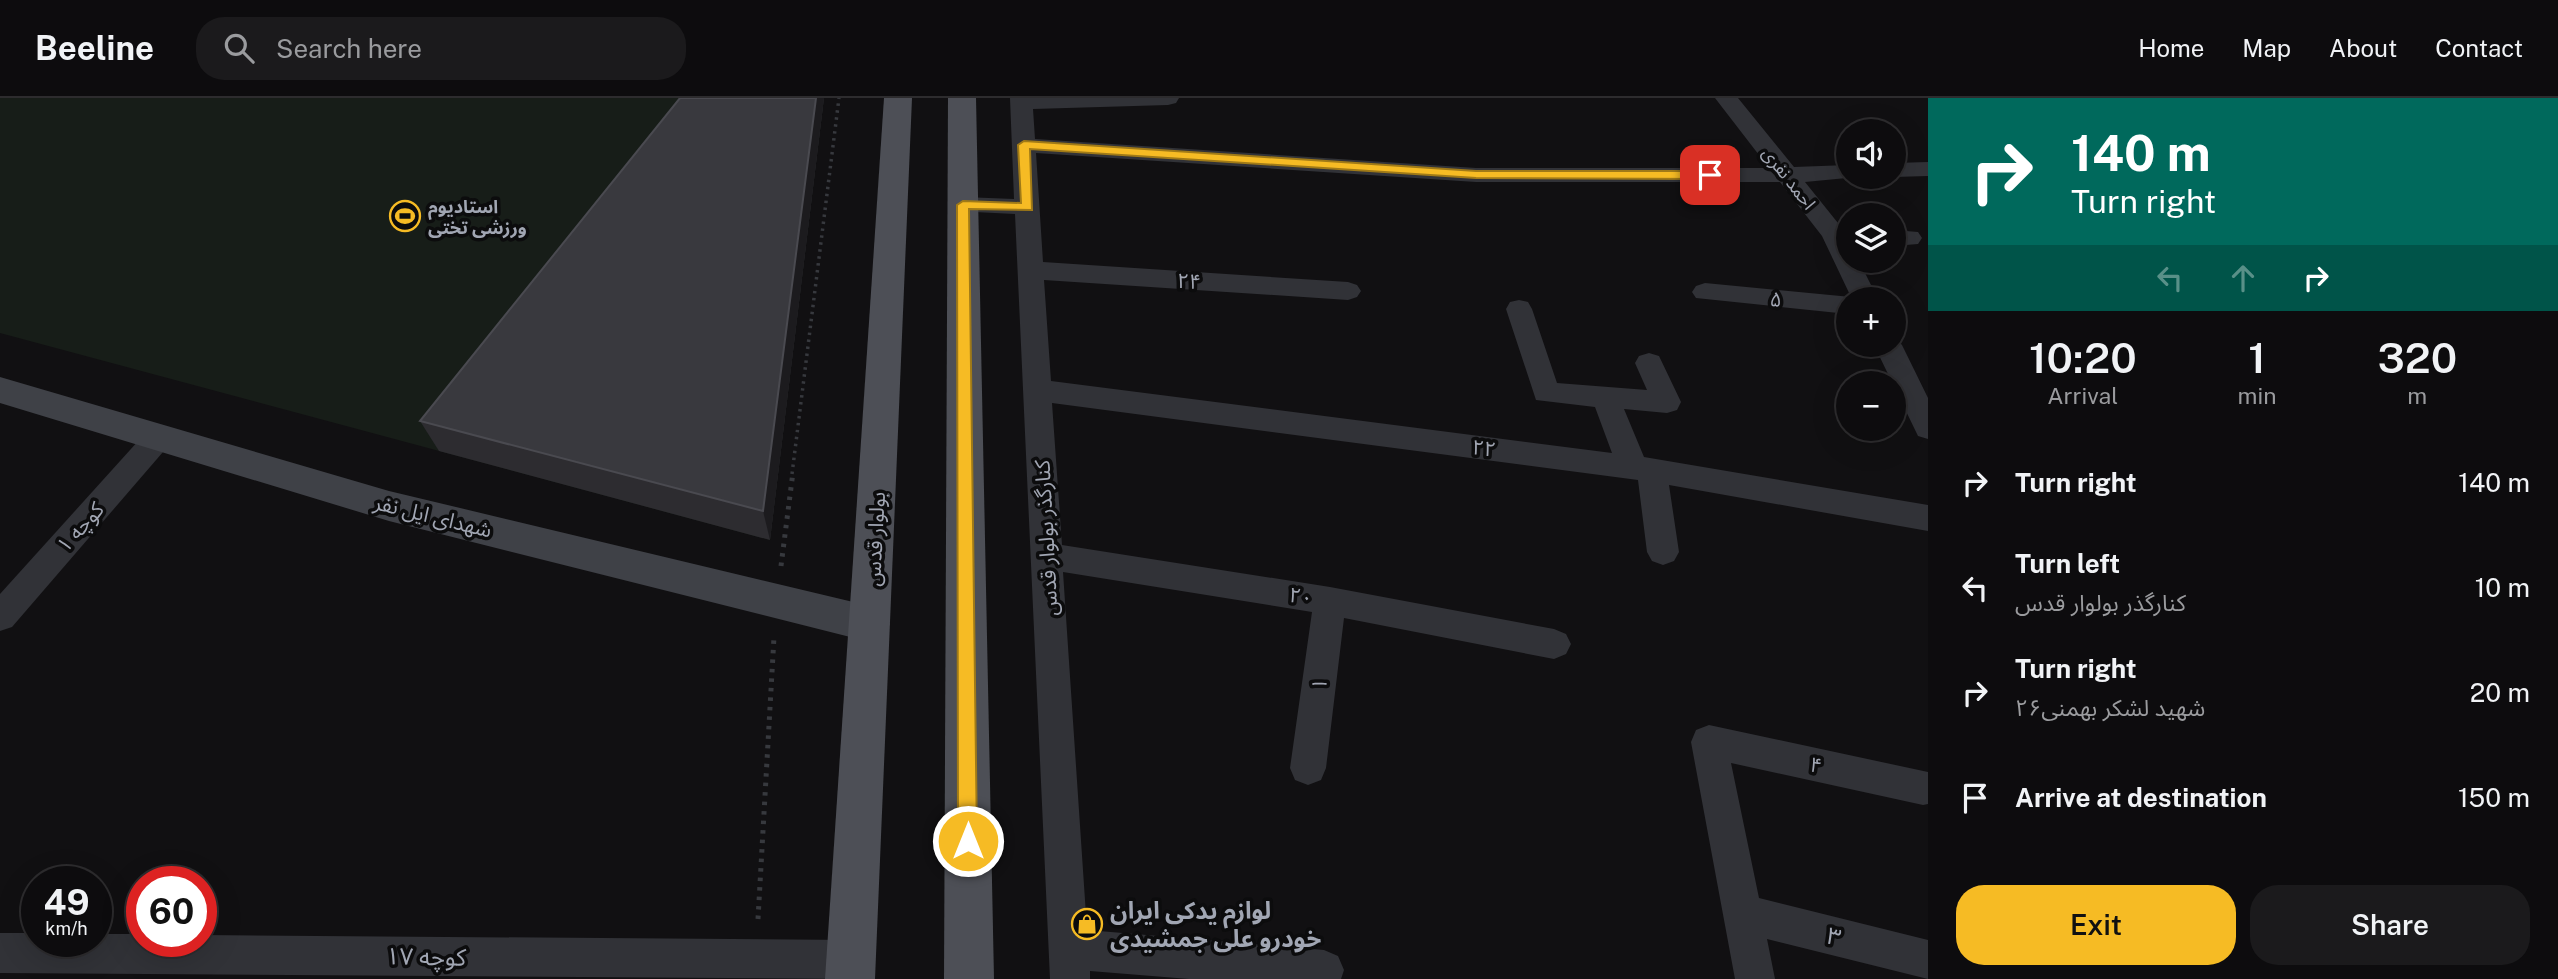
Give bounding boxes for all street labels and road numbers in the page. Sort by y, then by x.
street label: احمد نفری [1757,142,1820,214]
street label: ۲۴ [1176,268,1202,294]
street label: ۵ [1769,286,1783,312]
street label: ۲۲ [1471,434,1497,462]
street label: کنارگذر بولوار قدس [1029,459,1063,617]
street label: شهدای ایل نفر [371,489,494,543]
street label: بولوار قدس [860,491,890,587]
street label: کوچه ۱ [51,497,110,558]
street label: ۲۰ [1287,582,1315,610]
street label: ۱ [1306,677,1332,691]
street label: ۴ [1808,752,1824,778]
street label: ۳ [1824,921,1844,951]
street label: کوچه ۱۷ [386,941,468,973]

